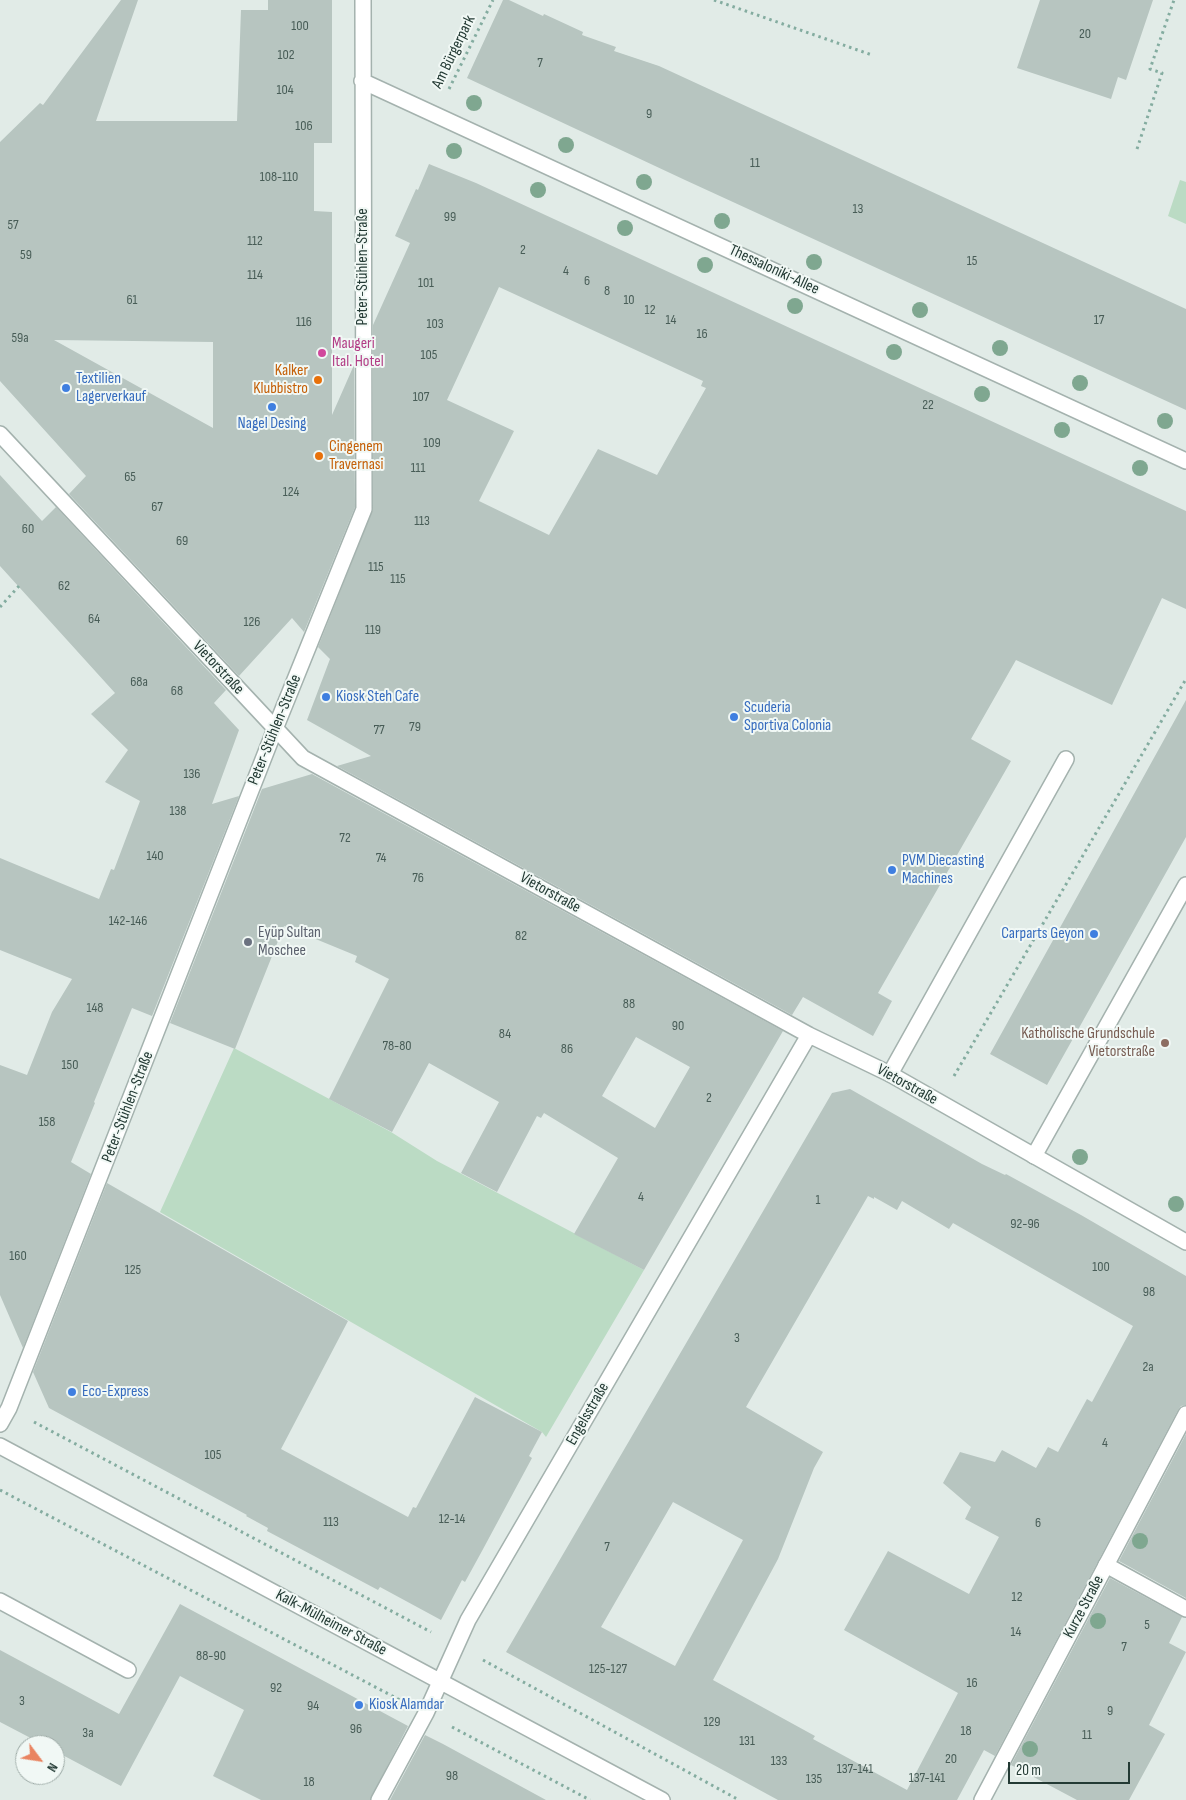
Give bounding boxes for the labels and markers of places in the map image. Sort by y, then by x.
place label: Maugeri Ital. Hotel [332,334,384,372]
marker: Maugeri Ital. Hotel [316,347,328,359]
place label: Kalker Klubbistro [253,361,308,399]
place label: Textilien Lagerverkauf [76,369,146,407]
marker: Kalker Klubbistro [312,374,324,386]
marker: Textilien Lagerverkauf [60,382,72,394]
marker: Nagel Desing [266,401,278,413]
place label: Nagel Desing [238,414,306,434]
place label: Cingenem Travernasi [329,437,384,475]
marker: Cingenem Travernasi [313,450,325,462]
place label: Kiosk Steh Cafe [336,687,419,707]
marker: Kiosk Steh Cafe [320,691,332,703]
place label: Scuderia Sportiva Colonia [744,698,831,736]
marker: Scuderia Sportiva Colonia [728,711,740,723]
place label: PVM Diecasting Machines [902,851,984,889]
marker: PVM Diecasting Machines [886,864,898,876]
place label: Eyüp Sultan Moschee [258,923,321,961]
place label: Carparts Geyon [1001,924,1084,944]
marker: Carparts Geyon [1088,928,1100,940]
marker: Eyüp Sultan Moschee [242,936,254,948]
place label: Katholische Grundschule Vietorstraße [1021,1024,1155,1062]
marker: Katholische Grundschule Vietorstraße [1159,1037,1171,1049]
place label: Eco-Express [82,1382,149,1402]
marker: Eco-Express [66,1386,78,1398]
place label: Kiosk Alamdar [369,1695,444,1715]
marker: Kiosk Alamdar [353,1699,365,1711]

